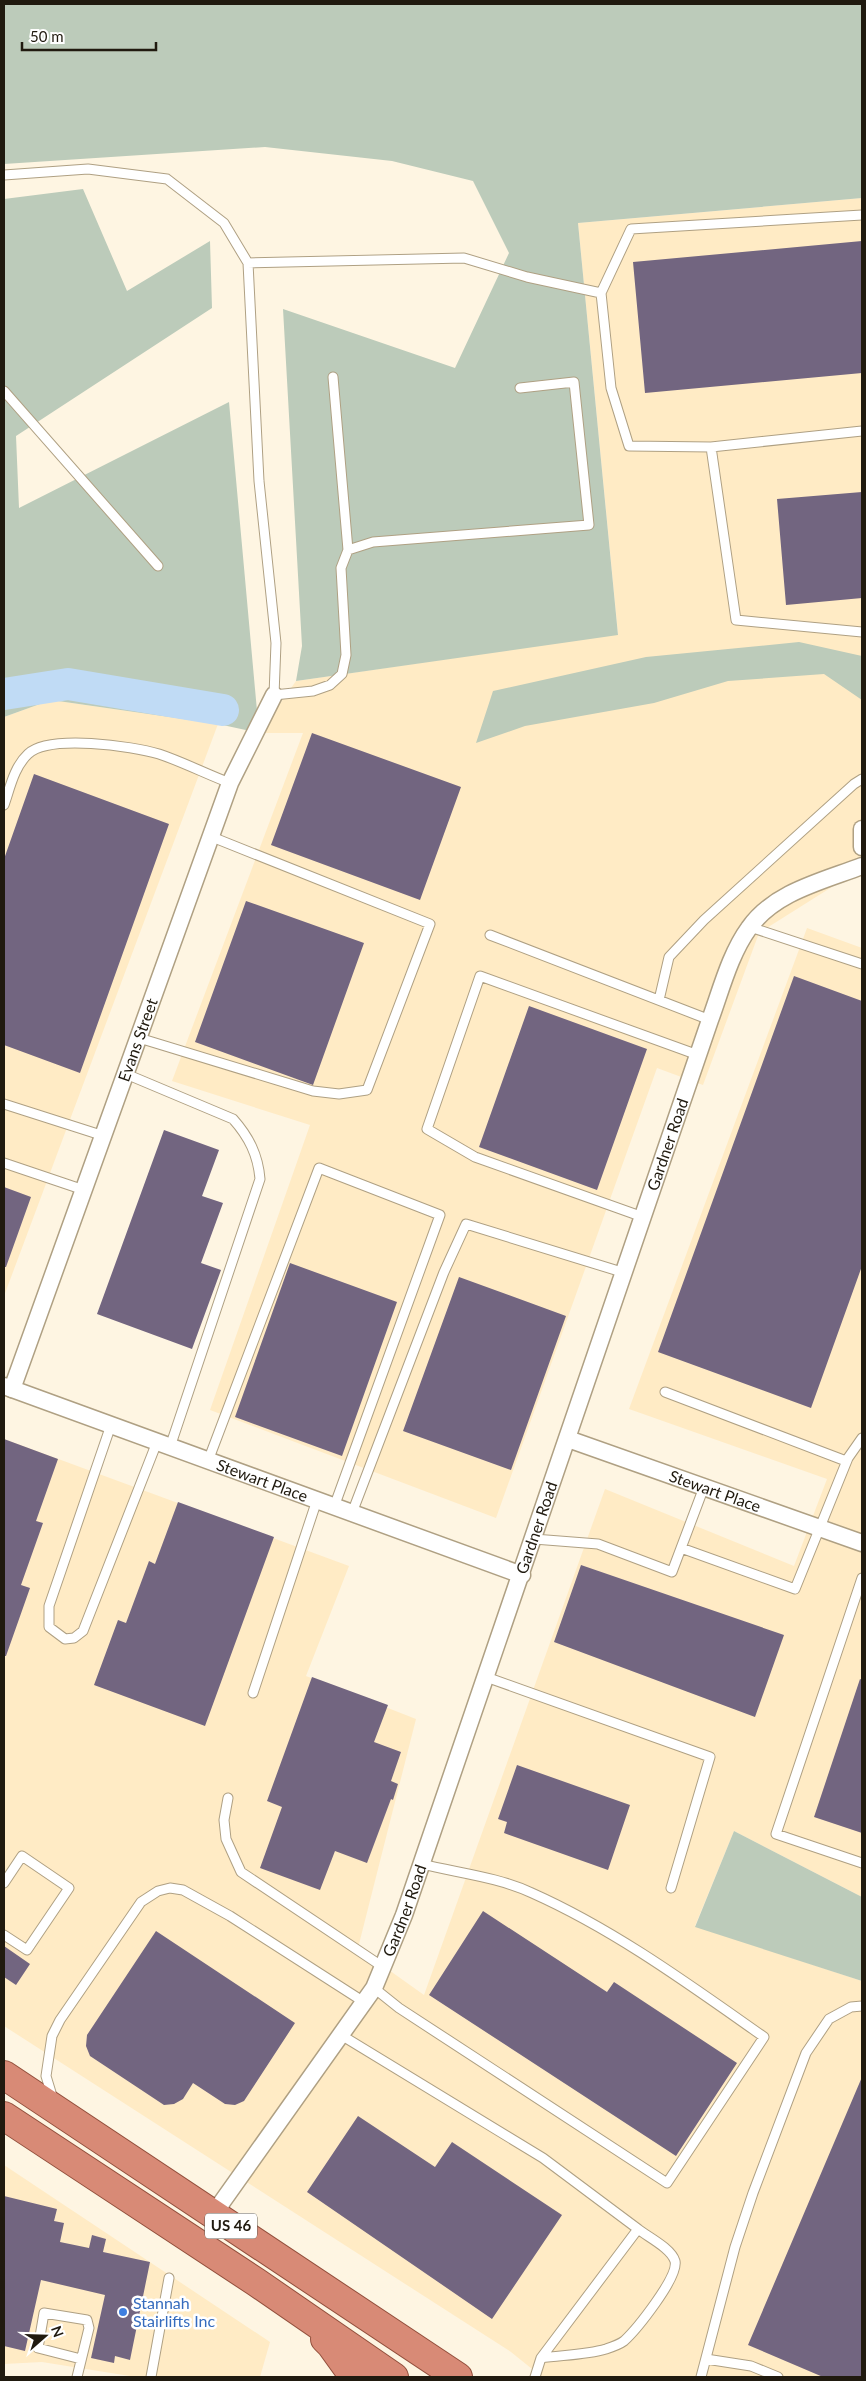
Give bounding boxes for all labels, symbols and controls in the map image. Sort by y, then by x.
scale bar [22,20,156,52]
text: 50 m [30,27,64,45]
street label: Evans Street [113,995,161,1084]
street label: Gardner Road [642,1096,692,1193]
street label: Stewart Place [214,1454,311,1505]
street label: Stewart Place [667,1466,764,1515]
street label: Gardner Road [511,1479,561,1576]
street label: Gardner Road [378,1862,430,1959]
road number: US 46 [205,2214,257,2238]
place label: Stannah Stairlifts Inc [133,2293,216,2330]
marker: Stannah Stairlifts Inc [117,2306,129,2318]
north arrow [20,2311,70,2361]
text: N [48,2323,68,2339]

